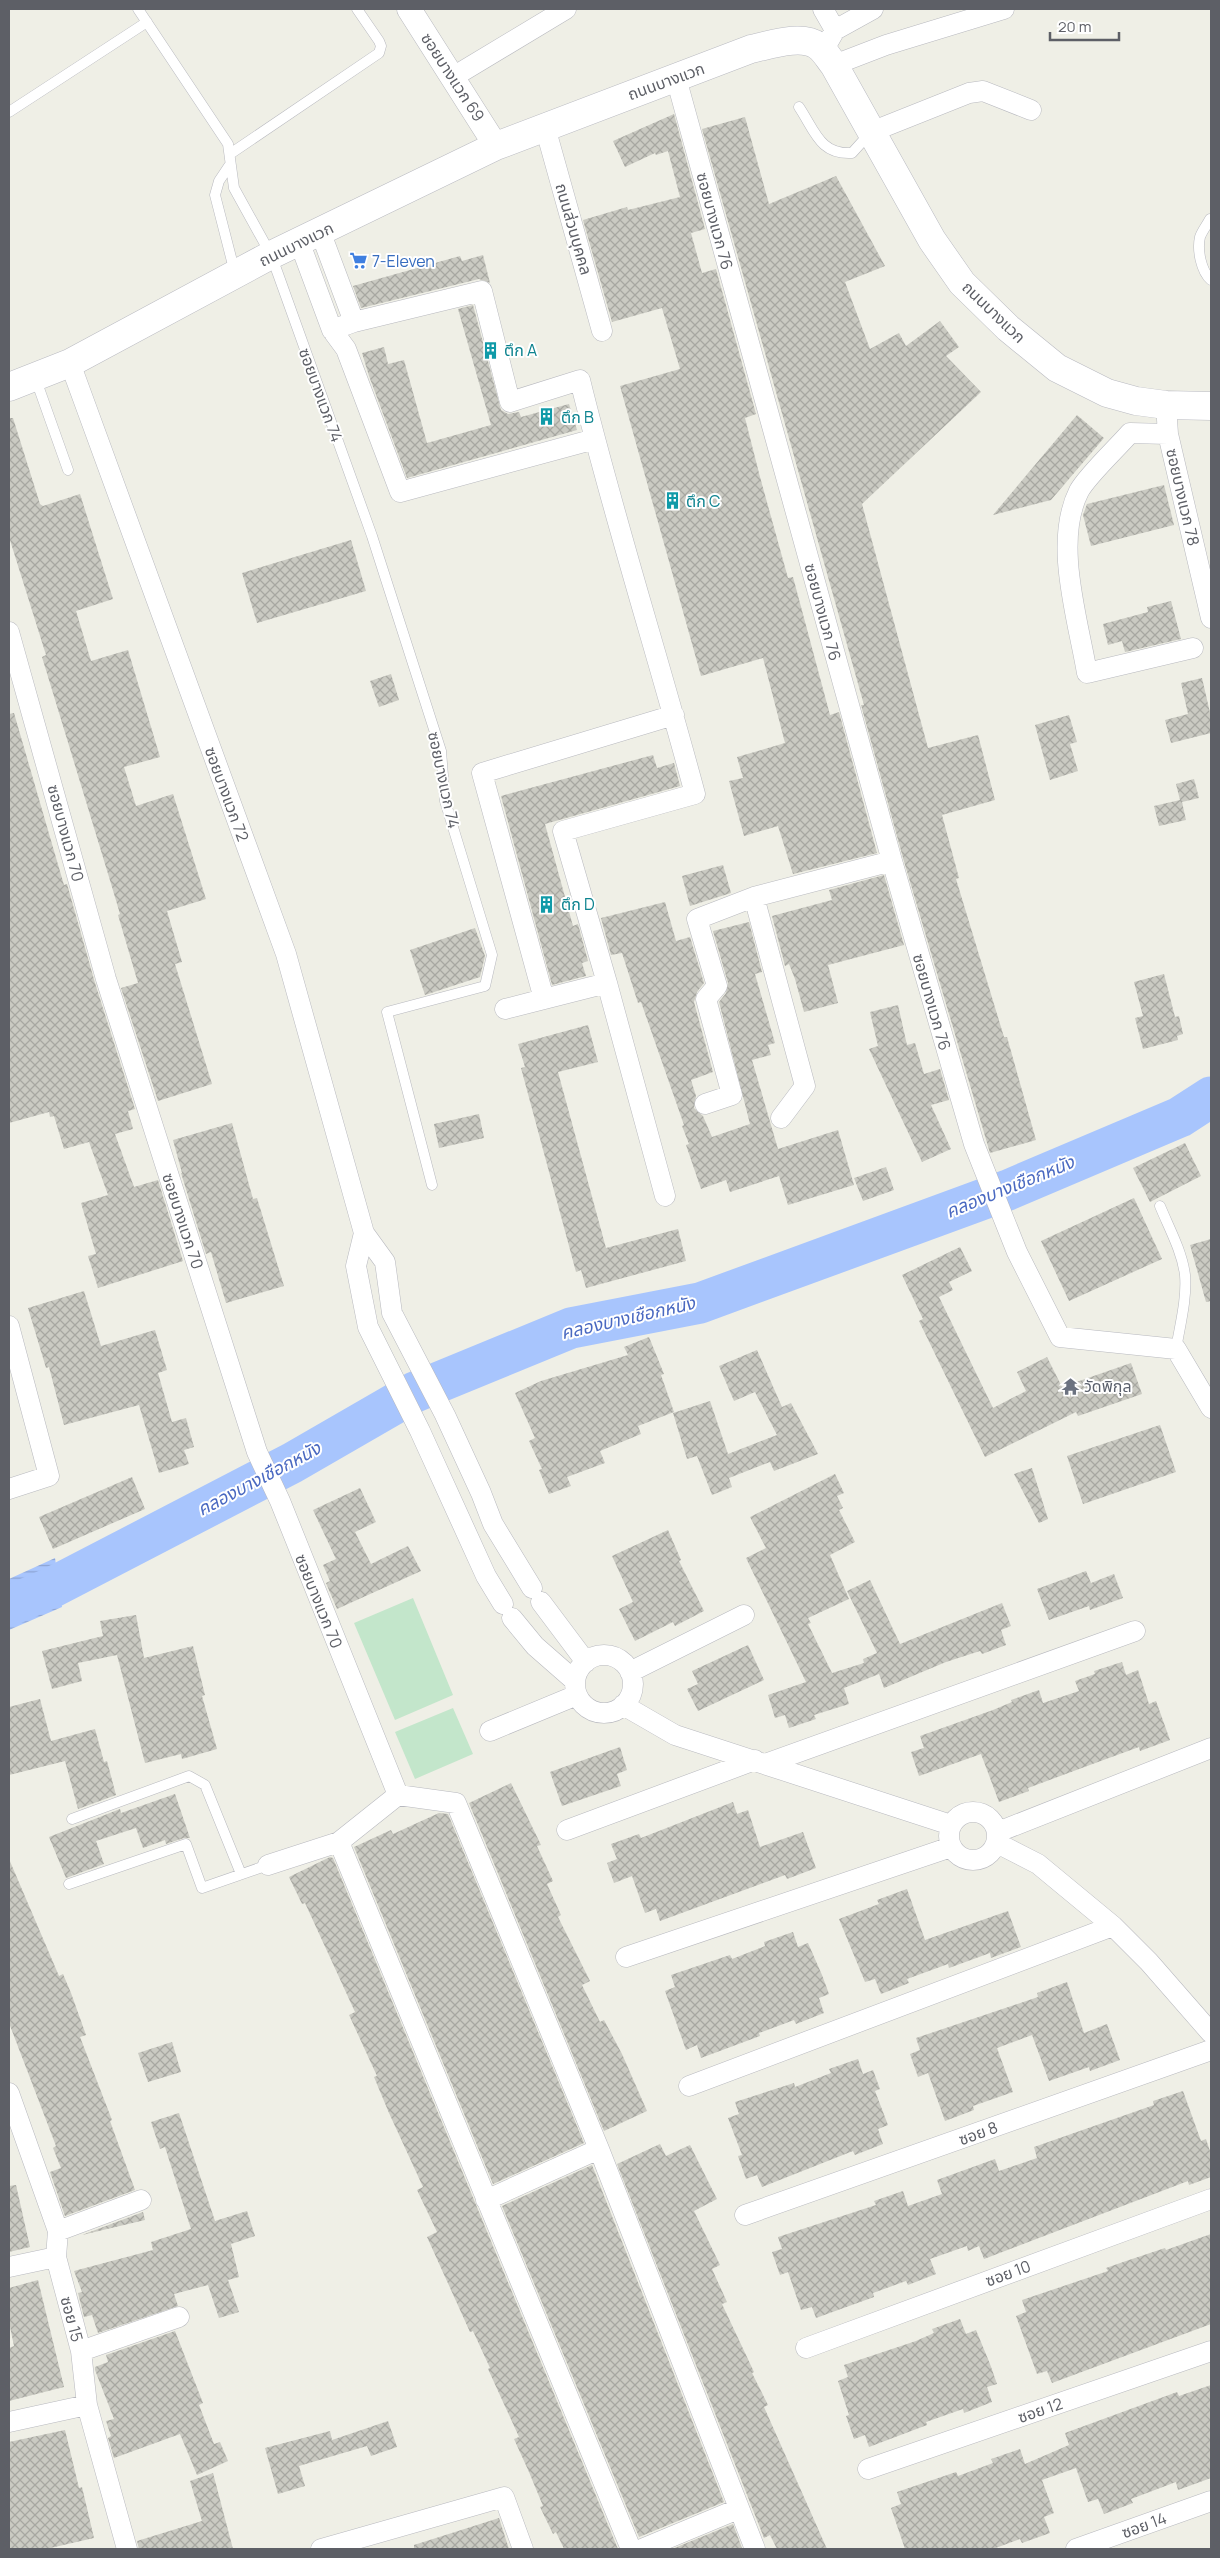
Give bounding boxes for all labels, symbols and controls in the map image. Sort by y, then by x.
scale bar [1050,10,1119,42]
text: 20 m [1058,16,1091,37]
street label: ซอยบางแวก 69 [416,28,490,126]
street label: ถนนบางแวก [624,57,708,105]
street label: ซอยบางแวก 76 [691,170,739,272]
street label: ถนนส่วนบุคคล [550,181,598,277]
street label: ถนนบางแวก [255,216,337,272]
place label: 7-Eleven [372,250,435,272]
supermarket icon: 7-Eleven [348,251,368,271]
street label: ถนนบางแวก [957,276,1031,348]
place label: ตึก A [504,339,537,361]
building icon: ตึก A [480,340,500,360]
street label: ซอยบางแวก 74 [294,345,348,445]
place label: ตึก B [561,406,594,428]
building icon: ตึก B [537,407,557,427]
street label: ซอยบางแวก 78 [1161,446,1205,548]
place label: ตึก C [686,490,720,512]
building icon: ตึก C [662,491,682,511]
street label: ซอยบางแวก 76 [799,561,847,663]
street label: ซอยบางแวก 74 [423,729,465,831]
street label: ซอยบางแวก 72 [200,744,254,844]
street label: ซอยบางแวก 70 [42,782,90,884]
place label: ตึก D [561,893,595,915]
building icon: ตึก D [537,894,557,914]
street label: ซอยบางแวก 76 [908,951,956,1053]
water label: คลองบางเชือกหนัง [942,1149,1079,1223]
street label: ซอยบางแวก 70 [157,1170,209,1272]
water label: คลองบางเชือกหนัง [559,1290,698,1344]
place label: วัดพิกุล [1084,1375,1132,1397]
temple icon: วัดพิกุล [1060,1376,1080,1396]
water label: คลองบางเชือกหนัง [193,1435,326,1521]
street label: ซอยบางแวก 70 [290,1551,348,1651]
street label: ซอย 8 [955,2116,1001,2150]
street label: ซอย 10 [982,2255,1034,2291]
street label: ซอย 15 [55,2294,89,2344]
street label: ซอย 12 [1015,2392,1065,2428]
street label: ซอย 14 [1118,2507,1170,2543]

